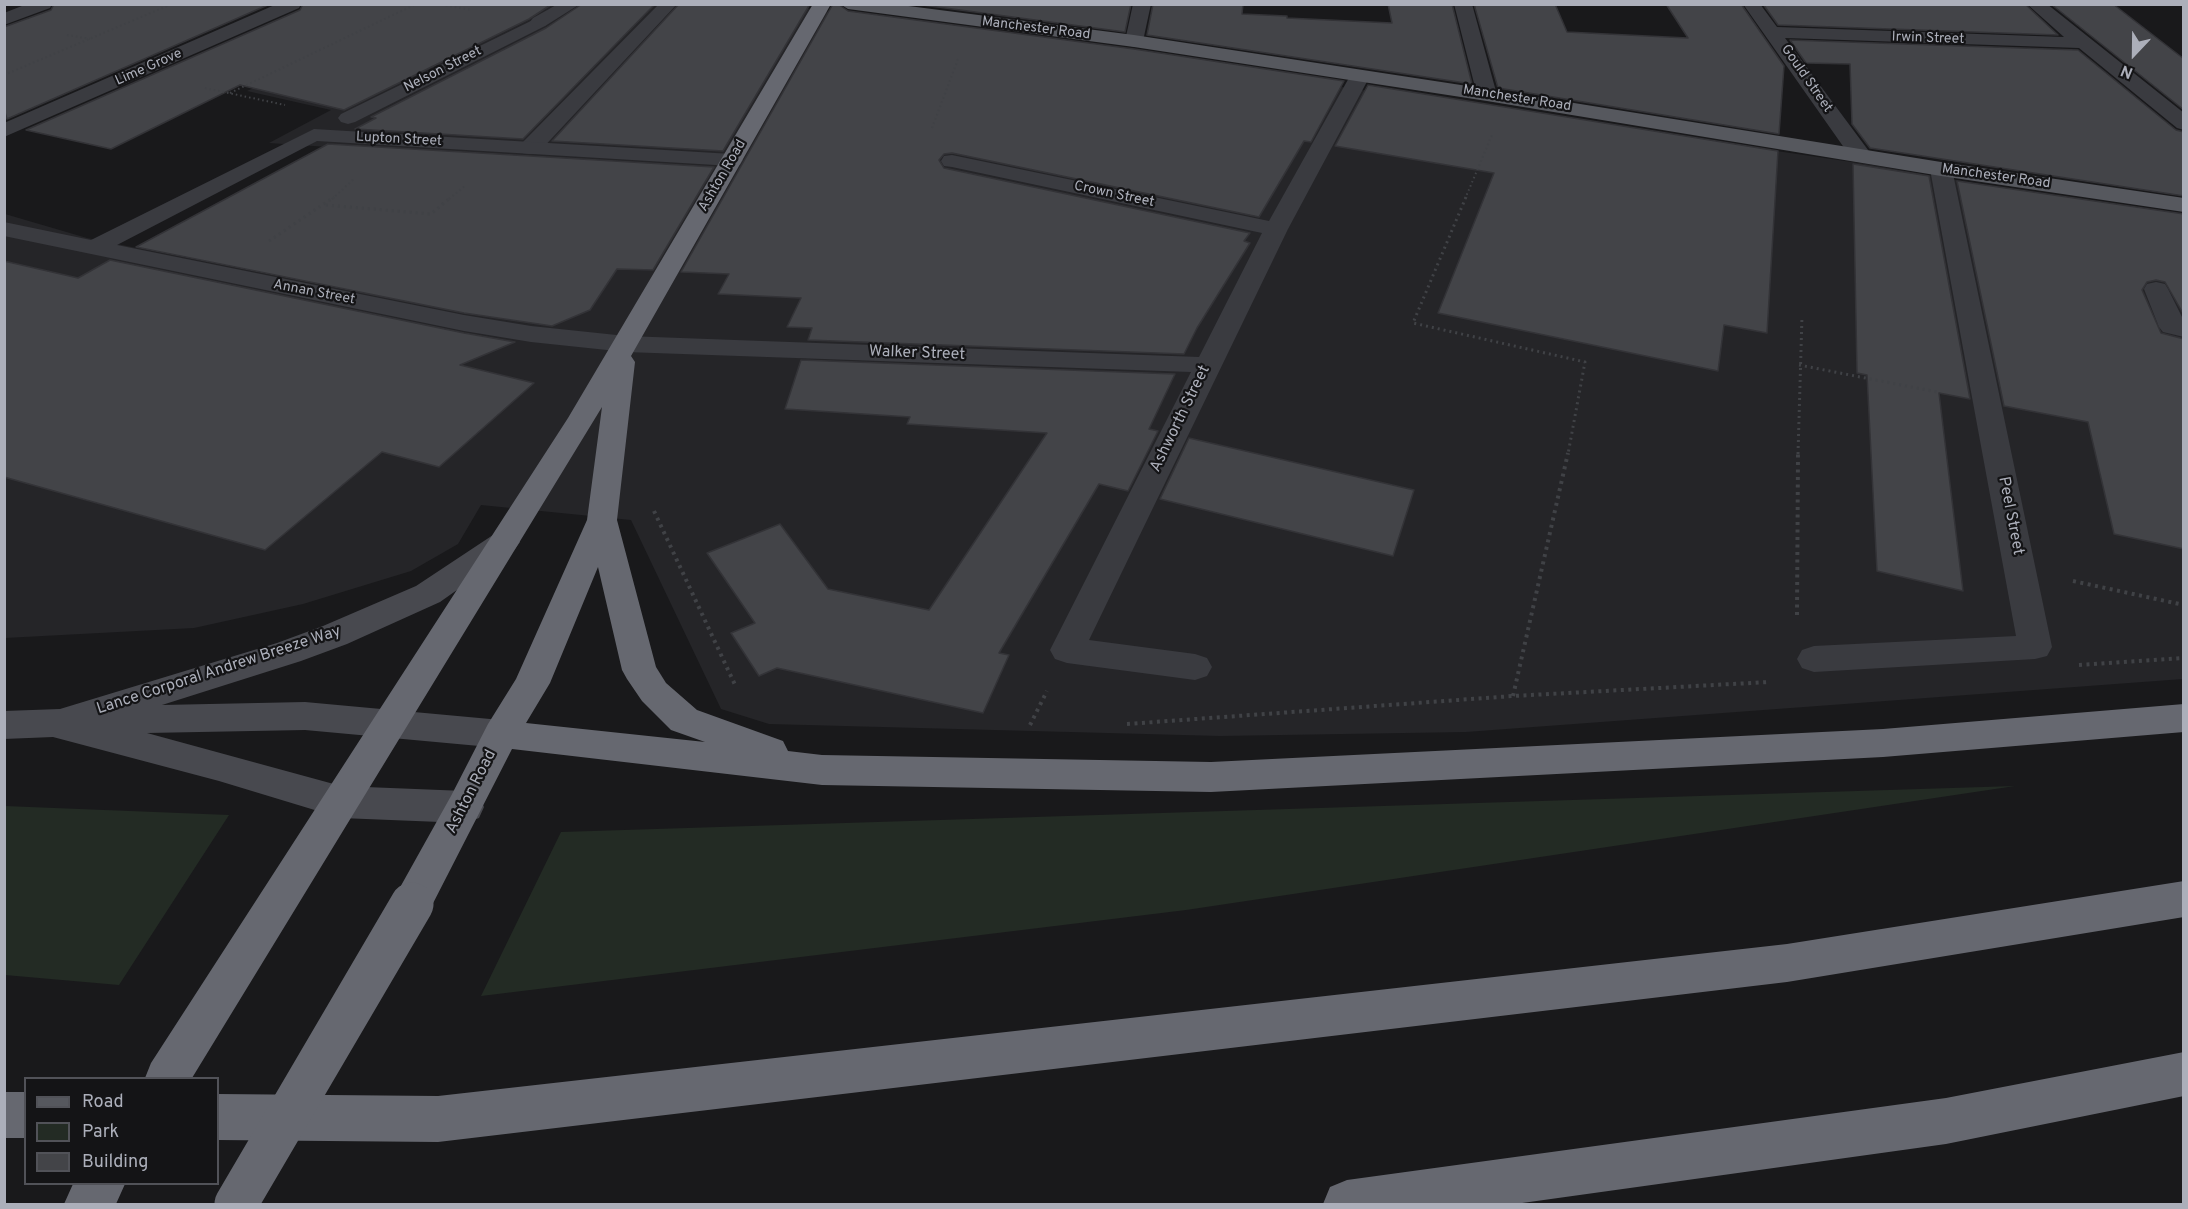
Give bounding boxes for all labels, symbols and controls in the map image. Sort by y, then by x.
street label: Manchester Road [981,14,1091,44]
north arrow [2104,24,2164,84]
street label: Irwin Street [1891,29,1965,49]
street label: Gould Street [1777,42,1835,116]
street label: Nelson Street [401,43,485,97]
street label: Lime Grove [113,46,185,90]
text: N [2118,59,2136,82]
street label: Manchester Road [1462,82,1572,116]
street label: Lupton Street [356,129,442,151]
street label: Ashton Road [696,137,750,215]
street label: Manchester Road [1941,161,2051,193]
street label: Crown Street [1072,178,1156,212]
street label: Annan Street [272,277,356,309]
street label: Walker Street [868,343,966,365]
street label: Ashworth Street [1147,363,1215,475]
street label: Peel Street [1993,475,2027,557]
street label: Lance Corporal Andrew Breeze Way [94,622,344,720]
street label: Ashton Road [443,747,501,837]
legend [24,1077,219,1185]
text: Road [82,1091,124,1114]
text: Park [82,1121,119,1144]
text: Building [82,1151,148,1174]

